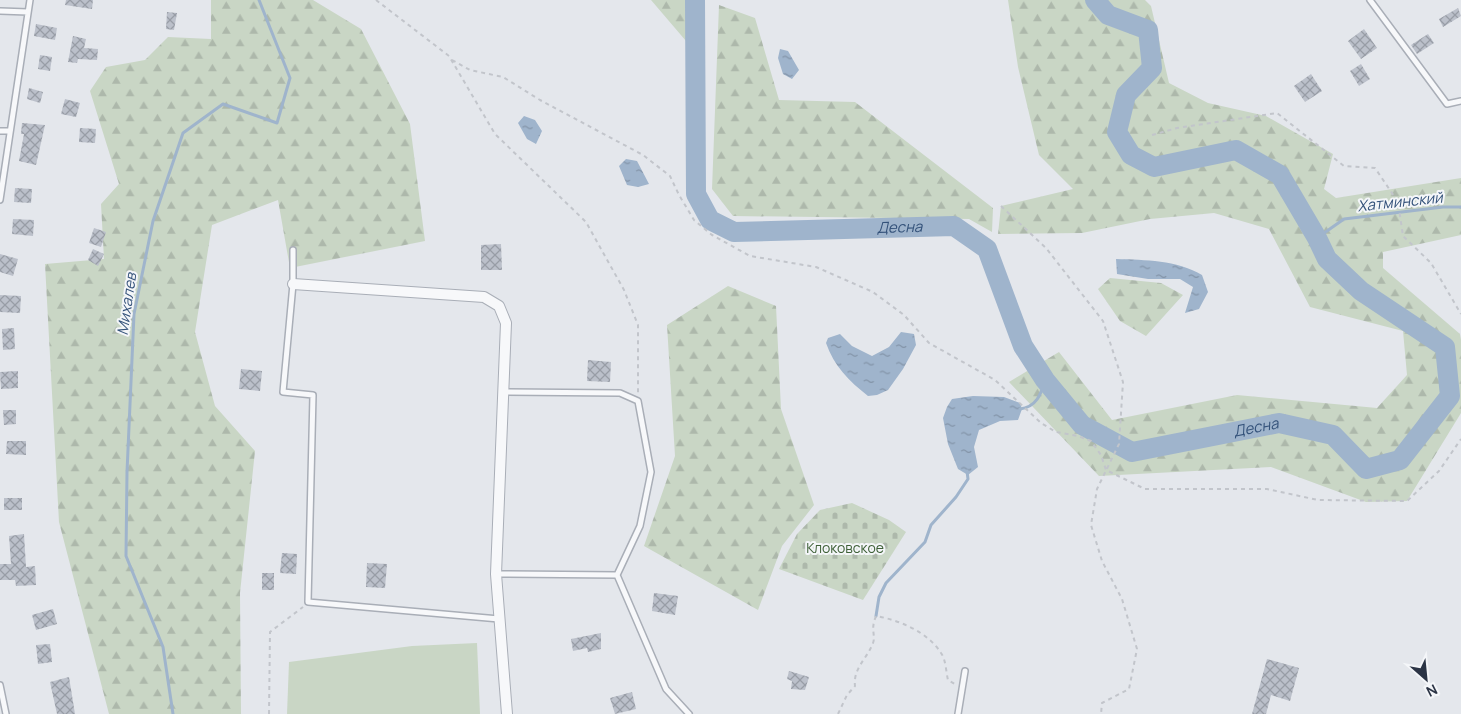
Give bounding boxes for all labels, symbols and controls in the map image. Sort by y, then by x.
water label: Хатминский [1356,186,1445,216]
water label: Десна [877,216,923,238]
water label: Михалев [112,271,141,336]
water label: Десна [1232,412,1281,442]
park label: Клоковское [806,538,884,557]
north arrow [1401,654,1451,704]
text: N [1423,680,1441,702]

